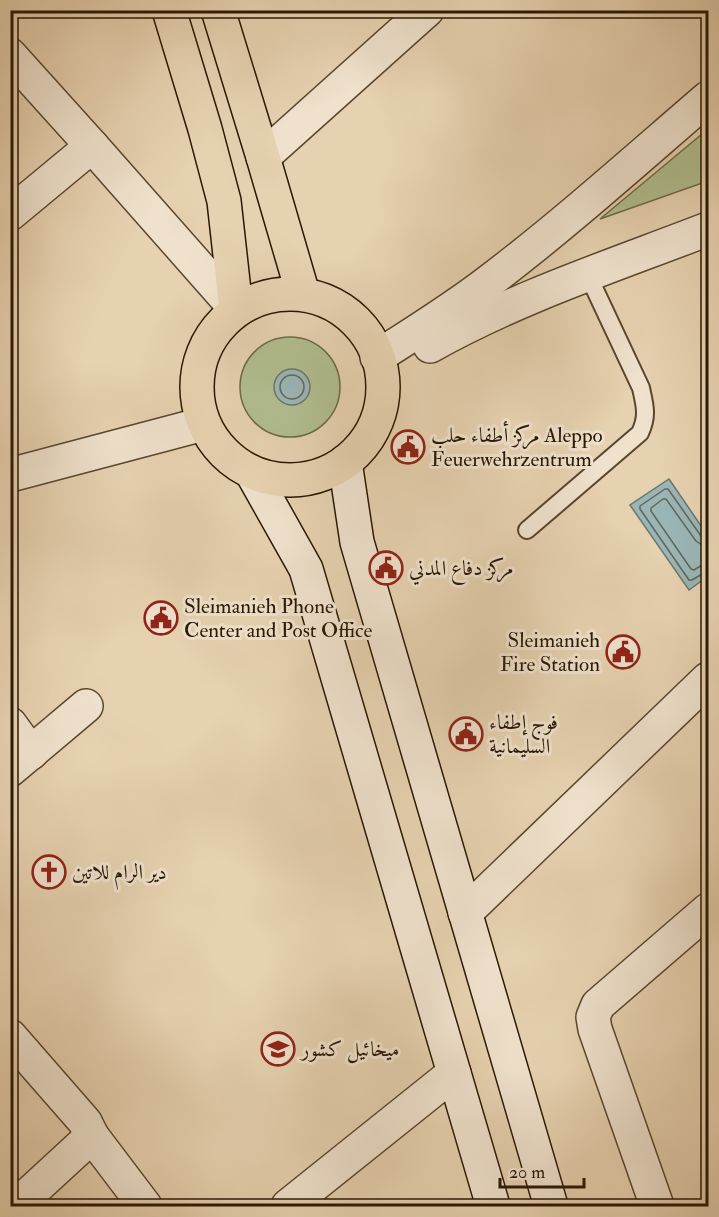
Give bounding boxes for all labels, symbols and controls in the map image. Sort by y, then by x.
place label: مركز أطفاء حلب Aleppo Feuerwehrzentrum [431,420,603,473]
public building icon: مركز أطفاء حلب Aleppo Feuerwehrzentrum [390,429,426,465]
public building icon: مركز دفاع المدني [368,550,404,586]
place label: مركز دفاع المدني [409,555,514,586]
place label: Sleimanieh Phone Center and Post Office [184,593,373,644]
public building icon: Sleimanieh Phone Center and Post Office [143,600,179,636]
place label: Sleimanieh Fire Station [500,627,600,678]
public building icon: Sleimanieh Fire Station [605,634,641,670]
place label: فوج إطفاء السليمانية [489,709,558,760]
public building icon: فوج إطفاء السليمانية [448,716,484,752]
church icon: دير الرام للاتين [31,854,67,890]
place label: دير الرام للاتين [72,859,167,890]
school or university icon: ميخائيل كشور [260,1031,296,1067]
place label: ميخائيل كشور [299,1036,400,1064]
scale bar [500,1151,584,1189]
text: 20 m [509,1161,545,1184]

